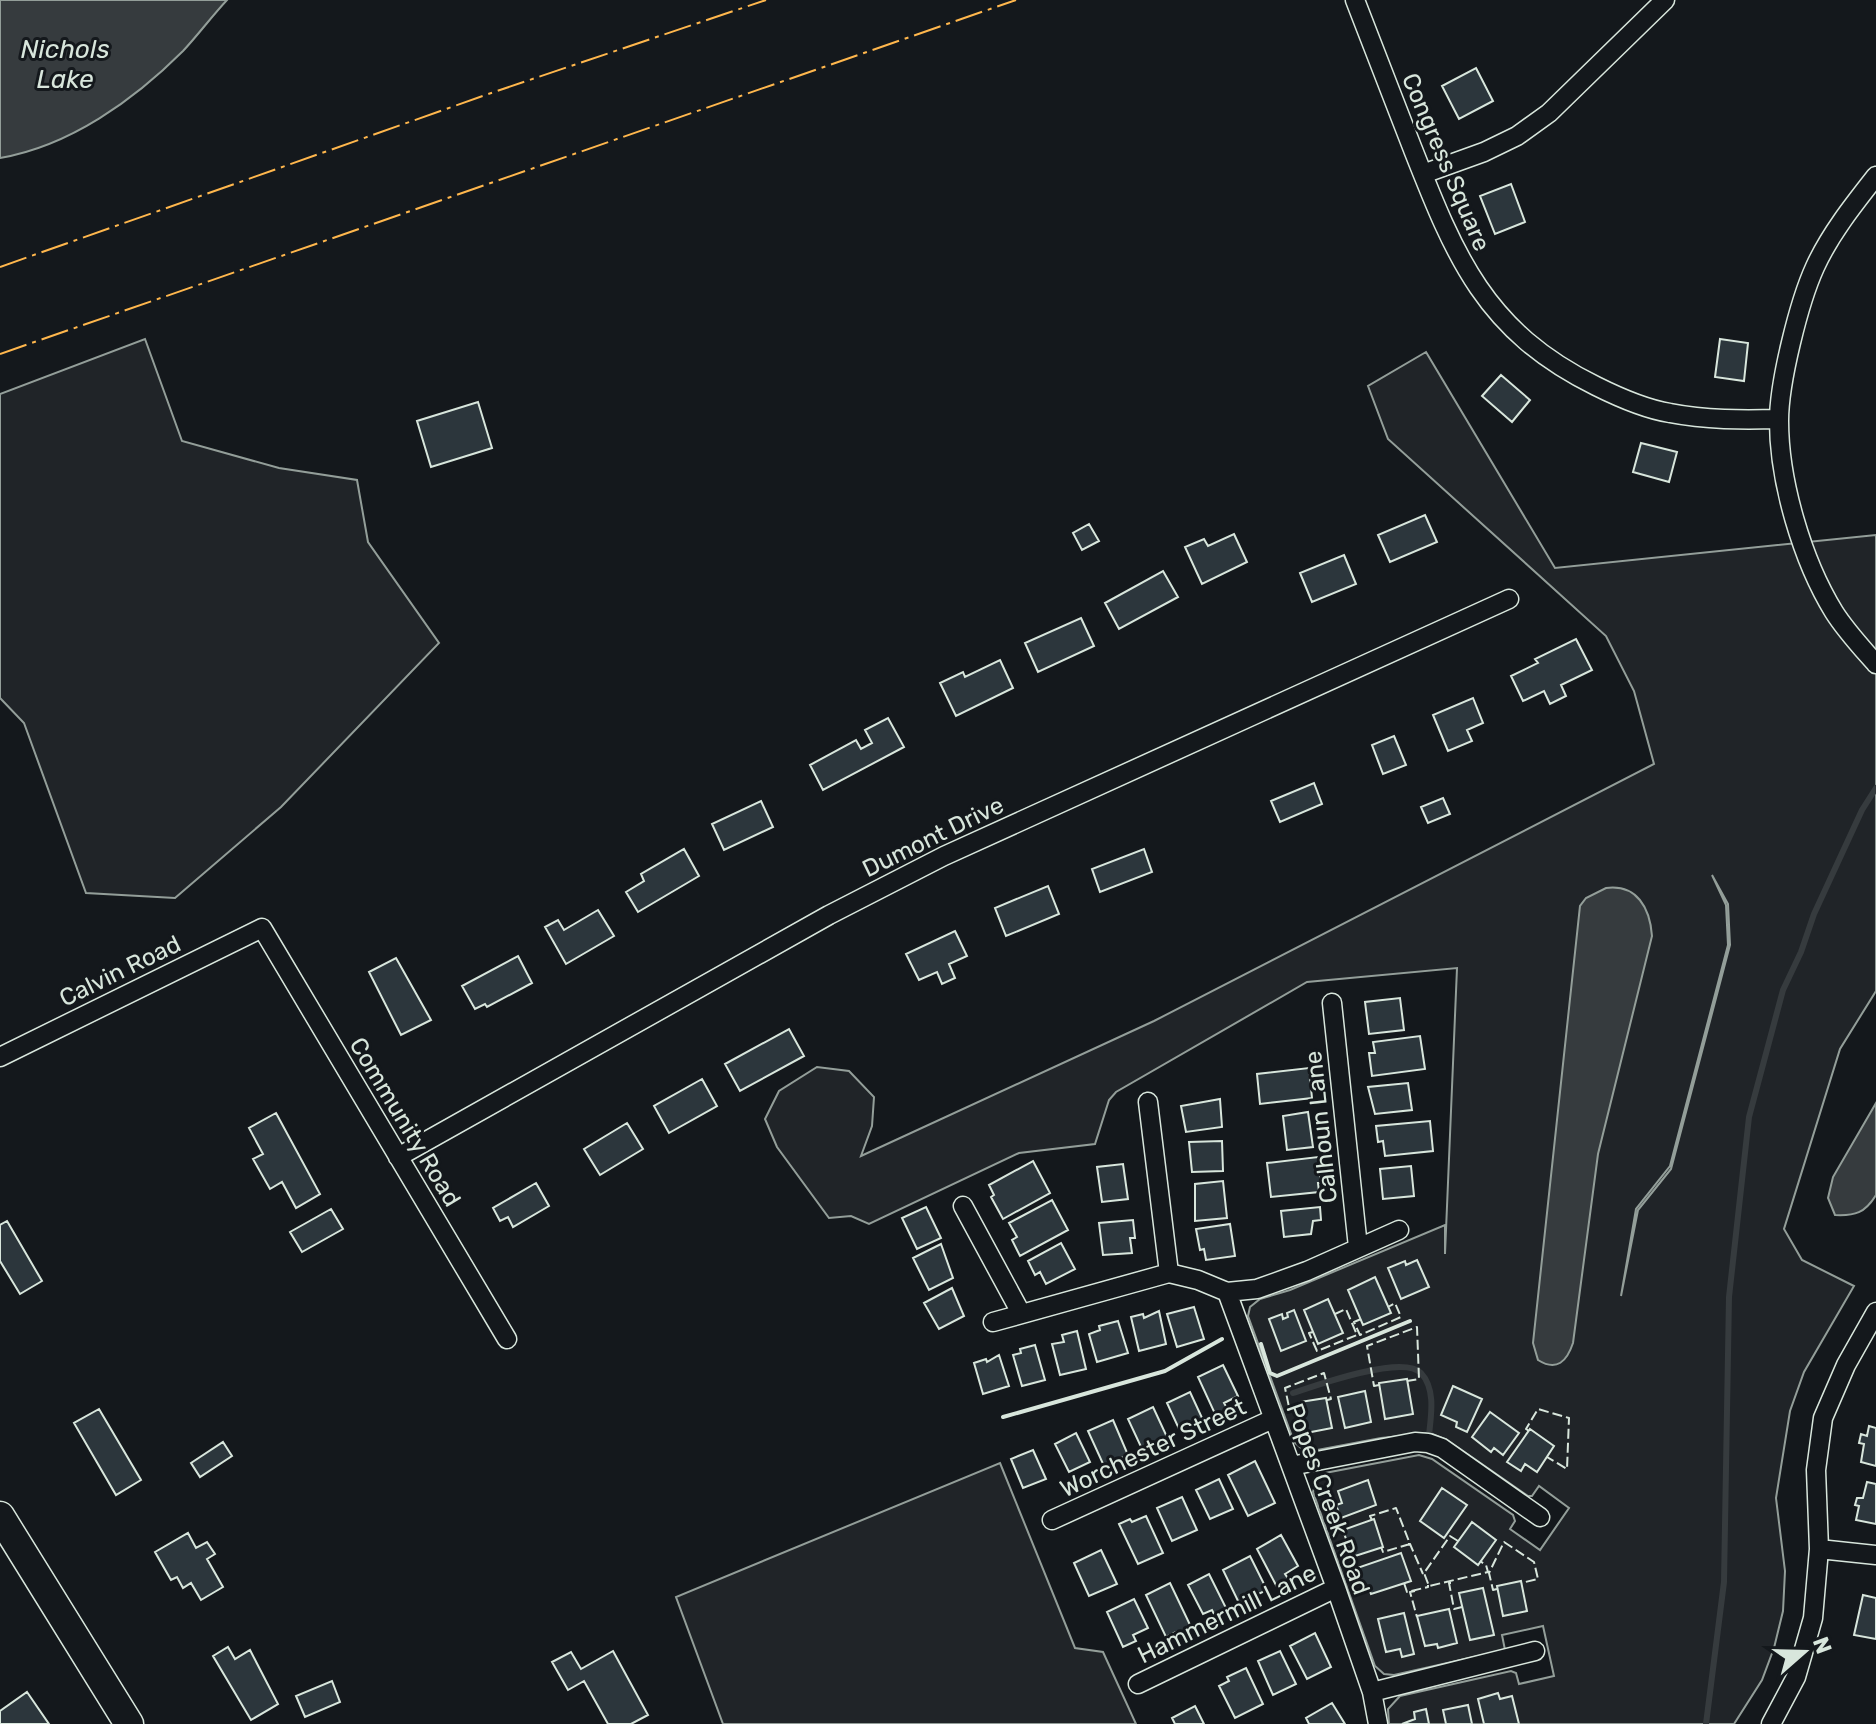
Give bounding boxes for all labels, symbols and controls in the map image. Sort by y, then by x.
water label: Nichols Lake [20,34,110,95]
street label: Congress Square [1396,69,1496,255]
street label: Dumont Drive [858,791,1008,883]
street label: Calvin Road [55,930,185,1012]
street label: Community Road [344,1033,466,1211]
street label: Calhoun Lane [1299,1049,1343,1205]
street label: Worchester Street [1056,1393,1250,1503]
street label: Popes Creek Road [1280,1400,1376,1598]
street label: Hammermill Lane [1133,1559,1321,1669]
north arrow [1764,1612,1844,1692]
text: N [1807,1633,1838,1657]

